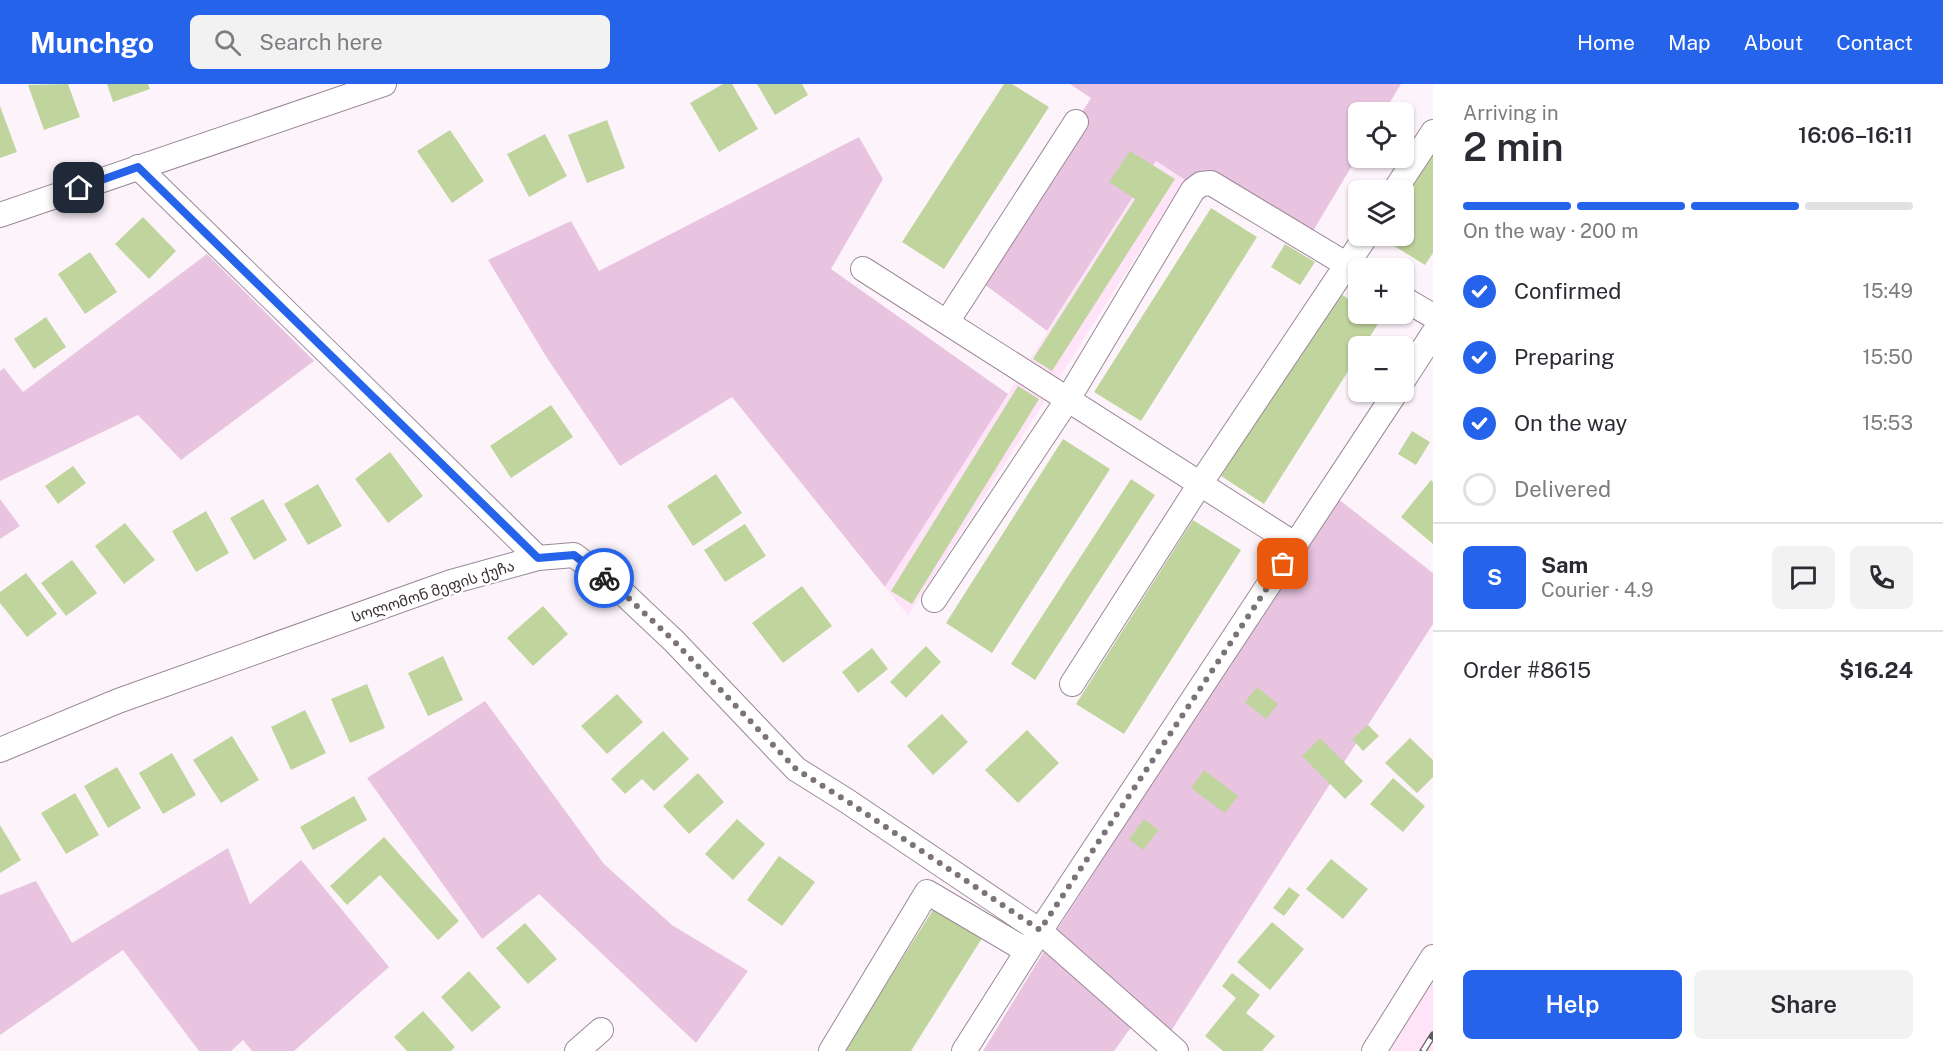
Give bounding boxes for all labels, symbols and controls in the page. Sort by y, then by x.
search box [190,15,610,69]
text: Munchgo [30,26,154,59]
icon: search [211,26,244,59]
text: Search here [259,29,383,55]
text: Home [1577,30,1635,55]
text: Map [1668,30,1711,55]
text: About [1744,30,1803,55]
text: Contact [1836,30,1913,55]
text: Arriving in [1463,101,1558,125]
map controls [1348,102,1414,402]
button: locate [1348,102,1414,168]
text: 16:06–16:11 [1798,122,1913,148]
text: 2 min [1463,124,1564,170]
pin [53,162,104,213]
icon: home [62,171,95,204]
button: layers [1348,180,1414,246]
text: On the way · 200 m [1463,219,1639,243]
button: + [1348,258,1414,324]
icon: check [1463,275,1496,308]
text: Confirmed [1514,278,1621,304]
text: 15:49 [1863,279,1913,303]
button: − [1348,336,1414,402]
icon: check [1463,341,1496,374]
text: Preparing [1514,344,1615,370]
text: 15:50 [1862,345,1913,369]
icon: check [1463,407,1496,440]
text: On the way [1514,410,1627,436]
text: 15:53 [1862,411,1913,435]
text: Delivered [1514,476,1611,502]
pin [1257,538,1308,589]
button: chat [1772,546,1835,609]
button: phone [1850,546,1913,609]
icon: bag [1266,547,1299,580]
courier [574,548,634,608]
text: Sam [1541,552,1588,578]
street label: სოლომონ მეფის ქუჩა [349,557,517,626]
icon: bike [588,562,621,595]
text: S [1487,564,1502,590]
text: Courier · 4.9 [1541,578,1653,602]
text: Order #8615 [1463,657,1591,683]
text: $16.24 [1839,657,1913,683]
button: Help [1463,970,1682,1039]
button: Share [1694,970,1913,1039]

